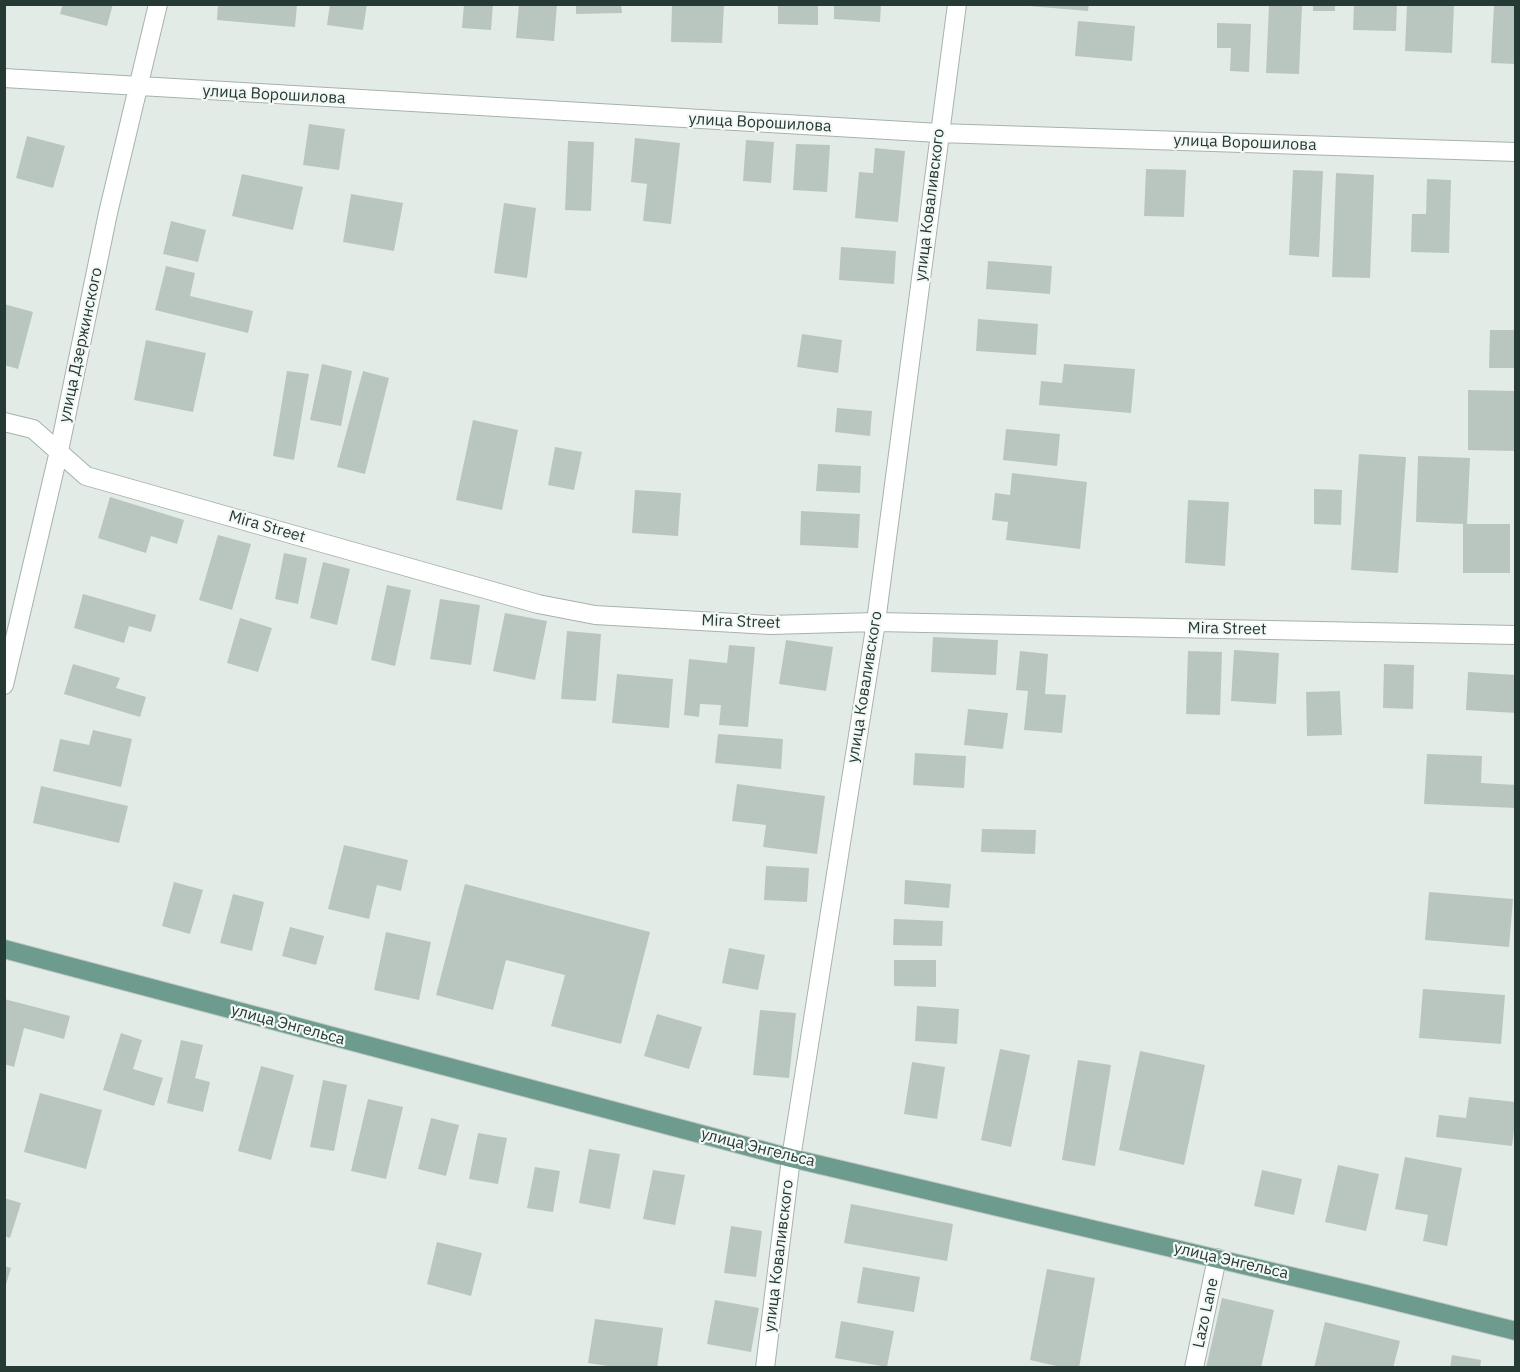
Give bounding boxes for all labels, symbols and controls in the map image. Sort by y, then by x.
street label: улица Ворошилова [202,82,346,108]
street label: улица Ворошилова [688,110,832,136]
street label: улица Коваливского [911,128,949,282]
street label: улица Ворошилова [1173,131,1317,155]
street label: улица Дзержинского [55,266,107,424]
street label: Mira Street [226,507,308,547]
street label: улица Коваливского [844,610,886,764]
street label: Mira Street [701,611,781,633]
street label: Mira Street [1187,619,1267,639]
street label: улица Энгельса [229,1001,347,1049]
street label: улица Энгельса [699,1125,817,1171]
street label: улица Коваливского [760,1179,798,1333]
street label: улица Энгельса [1172,1238,1290,1284]
street label: Lazo Lane [1189,1276,1223,1350]

